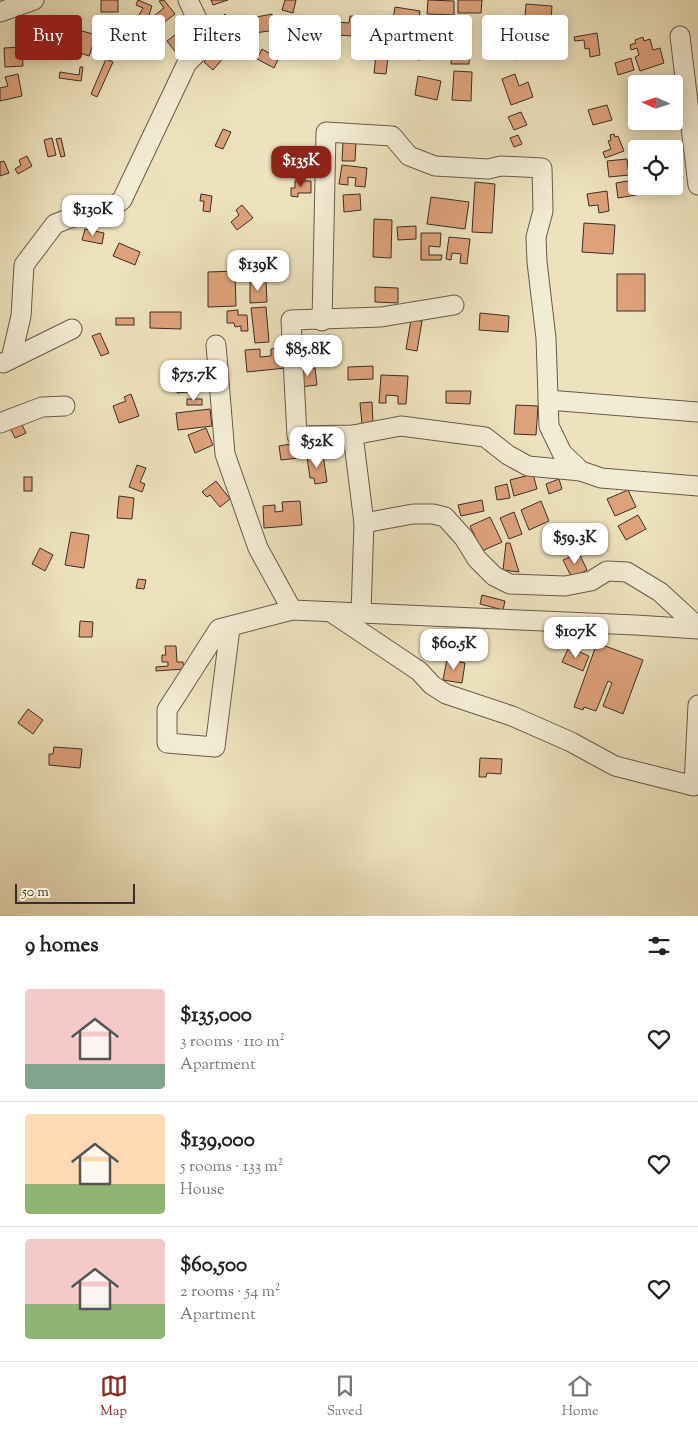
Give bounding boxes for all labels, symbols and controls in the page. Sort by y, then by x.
chip: Buy [15,15,82,60]
chip: Rent [92,15,165,60]
chip: Filters [175,15,259,60]
chip: New [269,15,341,60]
chip: Apartment [351,15,472,60]
chip: House [482,15,568,60]
north arrow [628,75,682,130]
map controls [628,75,683,195]
button: locate [628,140,683,195]
pin: $135K [266,146,336,188]
text: $135K [282,150,320,173]
pin: $130K [58,194,128,237]
text: $130K [73,199,113,222]
pin: $139K [223,250,293,292]
text: $139K [238,254,278,277]
pin: $85.8K [267,334,349,377]
text: $85.8K [285,339,331,362]
pin: $75.7K [153,360,235,402]
text: $75.7K [171,364,217,387]
pin: $52K [287,426,347,469]
text: $52K [300,431,334,454]
pin: $59.3K [534,522,616,565]
text: $59.3K [553,527,597,550]
pin: $107K [541,616,611,659]
text: $107K [555,621,597,644]
pin: $60.5K [413,628,495,671]
text: $60.5K [431,633,477,656]
scale bar [15,881,135,904]
text: 50 m [22,883,49,903]
text: 9 homes [25,931,98,961]
icon: filters [645,932,673,960]
text: $135,000 [180,1001,252,1031]
icon: home [65,1009,125,1069]
icon: heart [645,1025,673,1053]
text: 3 rooms · 110 m² [180,1031,285,1054]
text: Apartment [180,1054,256,1077]
text: $139,000 [180,1126,255,1156]
icon: home [65,1134,125,1194]
icon: heart [645,1150,673,1178]
text: 5 rooms · 133 m² [180,1156,283,1179]
text: House [180,1179,224,1202]
text: $60,500 [180,1251,247,1281]
icon: home [65,1259,125,1319]
icon: heart [645,1275,673,1303]
text: 2 rooms · 54 m² [180,1281,280,1304]
text: Apartment [180,1304,256,1327]
tab: Map [100,1372,128,1422]
tab: Saved [327,1372,363,1422]
tab: Home [562,1372,598,1422]

